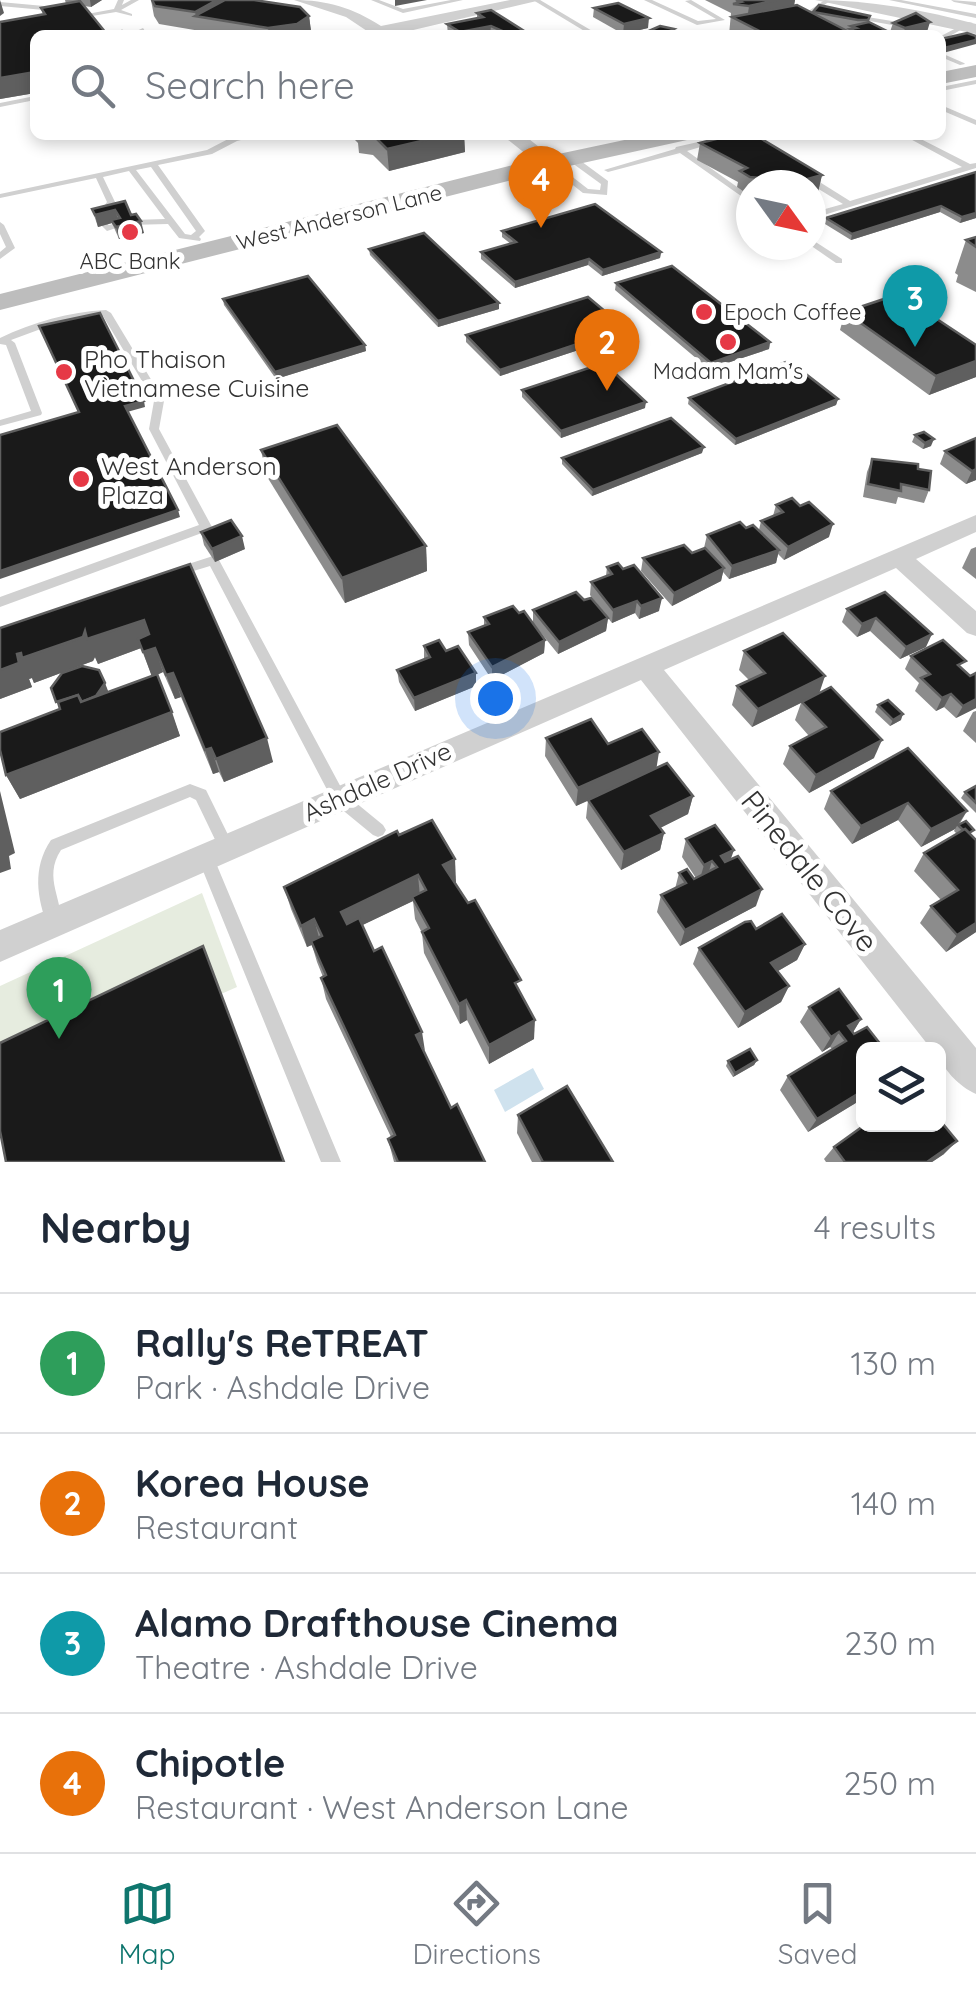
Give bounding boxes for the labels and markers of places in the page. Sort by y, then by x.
pin: 4 [508,146,574,228]
marker: ABC Bank [119,221,141,243]
place label: ABC Bank [79,247,181,275]
pin: 3 [882,264,948,347]
place label: Epoch Coffee [724,298,861,326]
marker: Epoch Coffee [693,301,715,323]
pin: 2 [574,308,640,391]
marker: Madam Mam's [717,331,739,353]
place label: Pho Thaison Vietnamese Cuisine [84,343,309,403]
place label: Madam Mam's [653,357,803,385]
marker: Pho Thaison Vietnamese Cuisine [53,361,75,383]
place label: West Anderson Plaza [101,450,277,510]
marker: West Anderson Plaza [70,468,92,490]
pin: 1 [27,956,92,1039]

